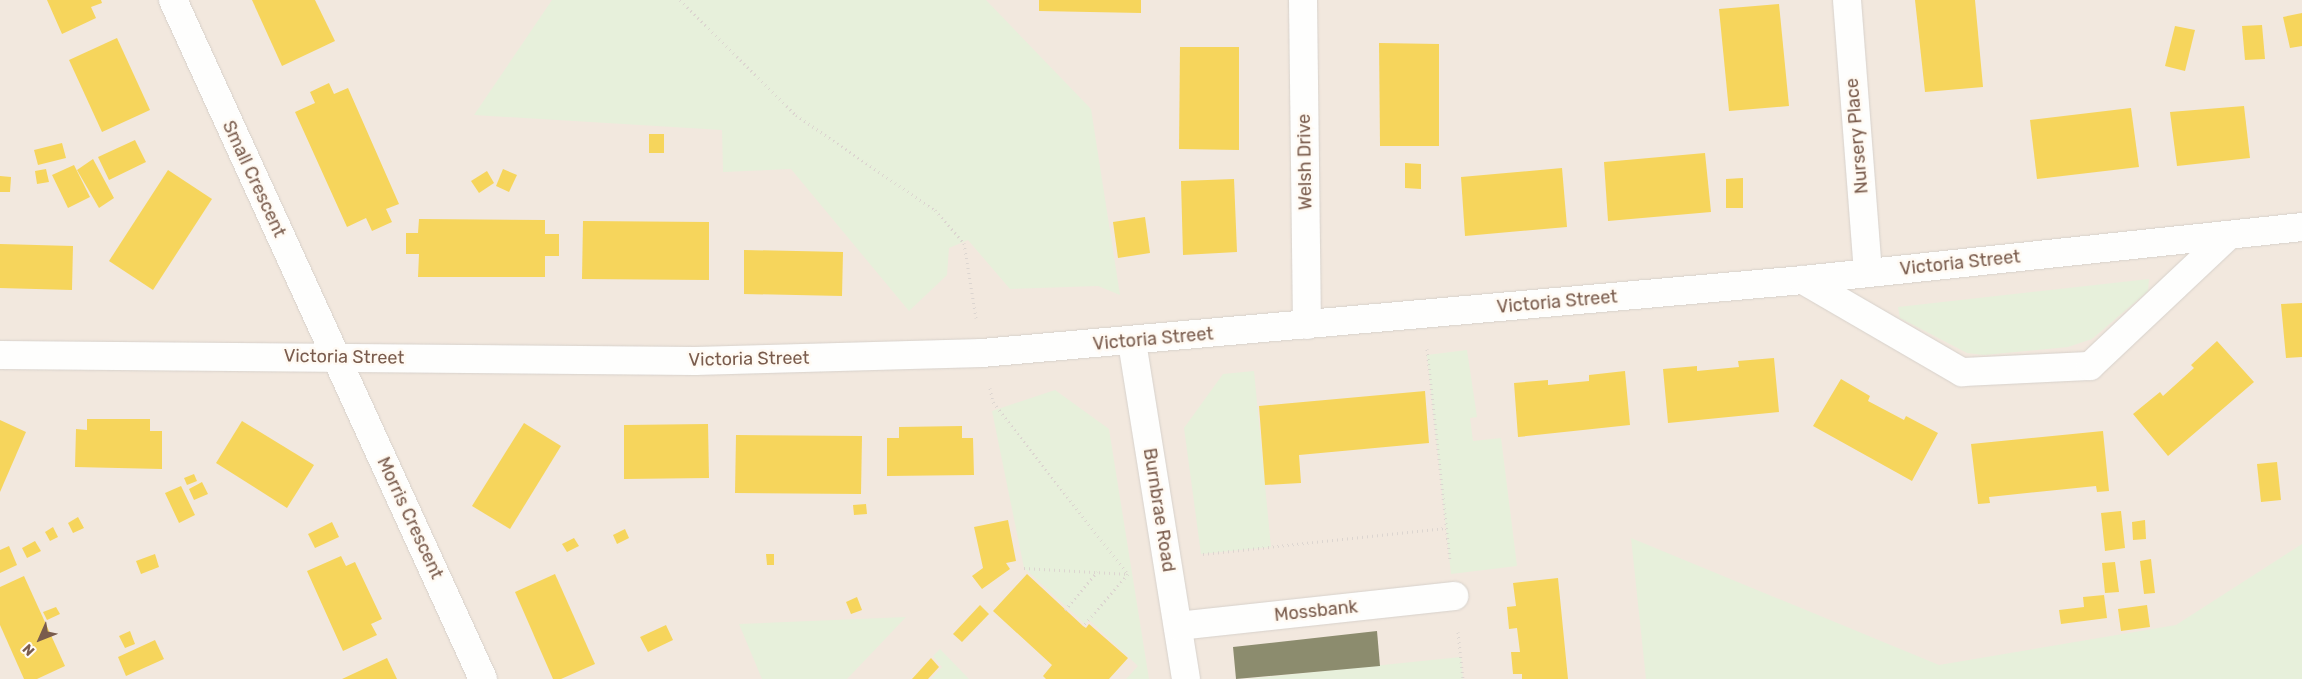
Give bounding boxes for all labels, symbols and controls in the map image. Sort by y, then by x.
street label: Nursery Place [1841,77,1873,195]
street label: Welsh Drive [1293,114,1317,210]
street label: Small Crescent [218,117,290,241]
street label: Victoria Street [1899,246,2021,280]
street label: Victoria Street [1496,286,1618,318]
street label: Victoria Street [1092,323,1214,355]
street label: Victoria Street [283,345,405,369]
street label: Victoria Street [688,347,810,371]
street label: Burnbrae Road [1139,447,1179,573]
street label: Morris Crescent [372,454,448,582]
street label: Mossbank [1273,596,1359,626]
north arrow [15,614,65,664]
text: N [19,640,38,659]

